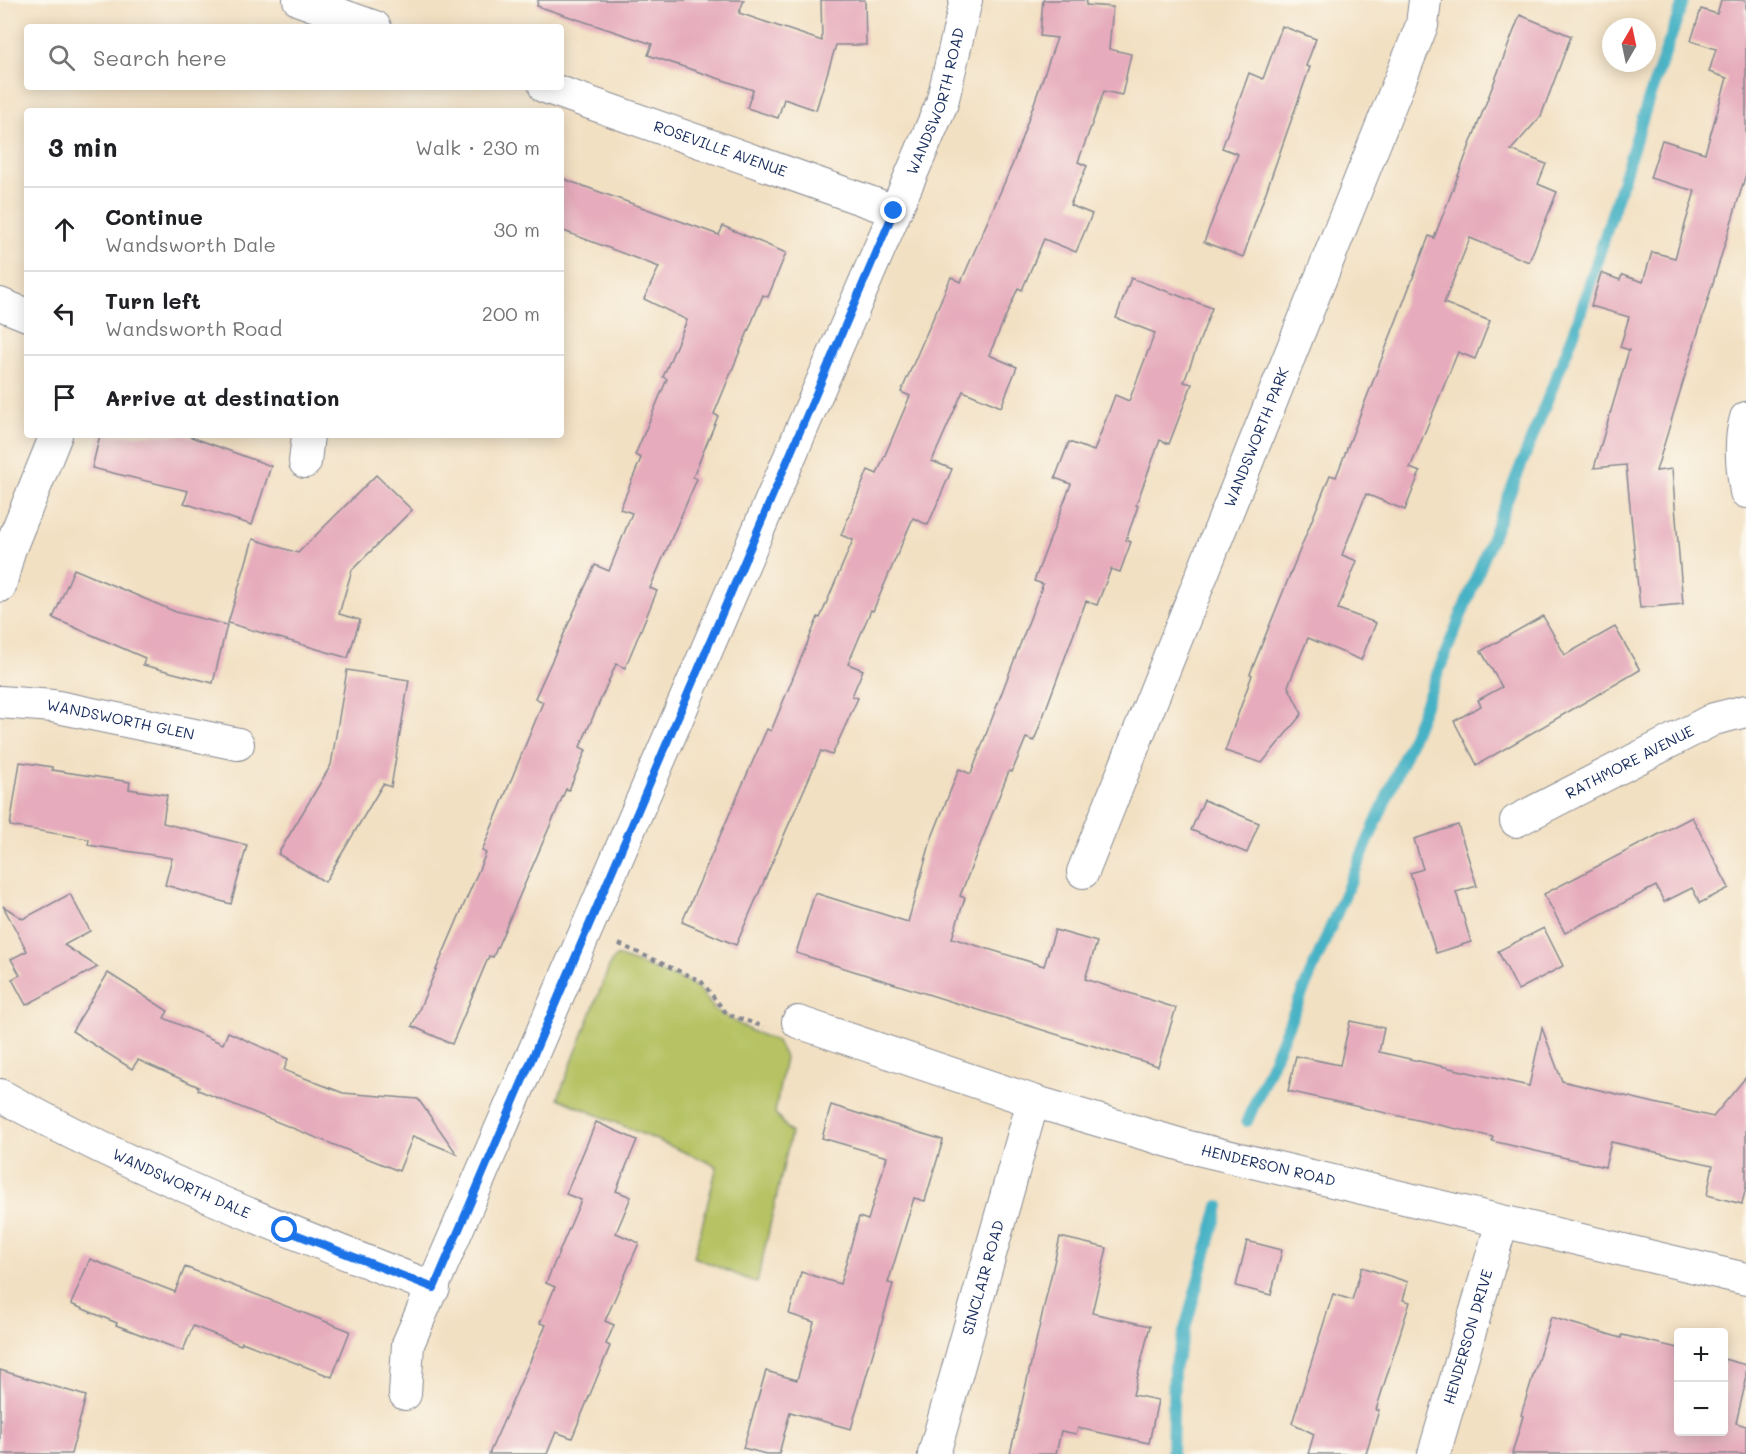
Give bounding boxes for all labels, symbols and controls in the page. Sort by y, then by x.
north arrow [1602,18,1656,72]
search box [24,24,564,90]
street label: WANDSWORTH ROAD [901,26,968,177]
icon: search [45,41,78,74]
text: Search here [93,43,227,72]
street label: ROSEVILLE AVENUE [651,115,790,181]
text: 3 min [48,130,117,164]
text: Walk · 230 m [415,134,540,160]
route end [880,197,906,223]
text: Continue [105,202,203,231]
icon: ahead [48,213,81,246]
text: 30 m [494,216,540,242]
text: Wandsworth Dale [105,231,276,257]
text: Turn left [105,286,201,315]
icon: left [48,297,81,330]
text: 200 m [482,300,540,326]
text: Wandsworth Road [105,315,282,341]
street label: WANDSWORTH PARK [1219,364,1293,510]
icon: arrive [48,381,81,414]
text: Arrive at destination [105,383,340,412]
street label: WANDSWORTH GLEN [45,694,196,744]
street label: RATHMORE AVENUE [1562,720,1697,803]
street label: HENDERSON ROAD [1199,1139,1338,1190]
street label: WANDSWORTH DALE [109,1143,254,1223]
route start [271,1216,297,1242]
street label: SINCLAIR ROAD [957,1218,1008,1337]
street label: HENDERSON DRIVE [1438,1266,1497,1407]
map controls [1674,1328,1728,1436]
button: + [1674,1328,1728,1382]
button: − [1674,1382,1728,1436]

